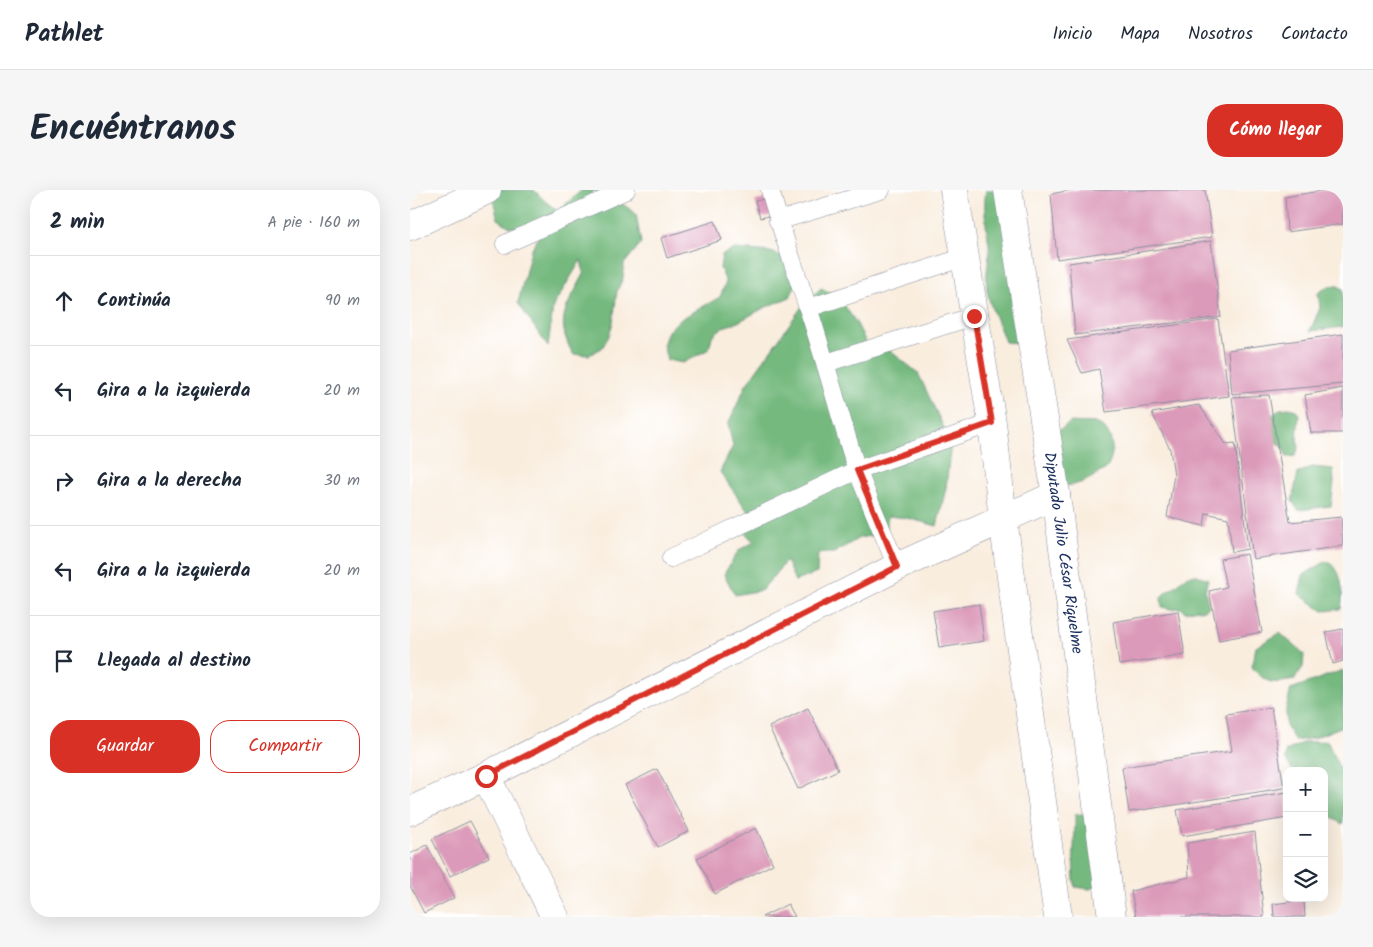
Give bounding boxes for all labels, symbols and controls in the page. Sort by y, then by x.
text: Pathlet [25,15,104,54]
text: Inicio [1052,20,1092,49]
text: Mapa [1120,20,1160,49]
text: Nosotros [1188,20,1253,49]
text: Contacto [1281,20,1348,49]
text: Encuéntranos [30,102,236,158]
button: Cómo llegar [1207,104,1343,157]
text: 2 min [50,206,105,239]
text: A pie · 160 m [268,210,360,235]
text: Continúa [97,286,171,316]
icon: ahead [50,287,78,315]
text: 90 m [325,288,360,313]
route end [963,305,986,328]
text: Gira a la izquierda [97,376,250,406]
icon: left [50,377,78,405]
text: 20 m [324,378,360,403]
street label: Diputado Julio César Riquelme [1036,450,1090,656]
text: Gira a la derecha [97,466,242,496]
icon: right [50,467,78,495]
text: 30 m [324,468,360,493]
text: Gira a la izquierda [97,556,250,586]
icon: left [50,557,78,585]
text: 20 m [324,558,360,583]
text: Llegada al destino [97,646,251,676]
icon: arrive [50,647,78,675]
button: Guardar [50,720,200,773]
button: Compartir [210,720,360,773]
route start [475,765,498,788]
map controls [1283,767,1328,902]
button: + [1283,767,1328,812]
button: − [1283,812,1328,857]
button: layers [1283,857,1328,902]

